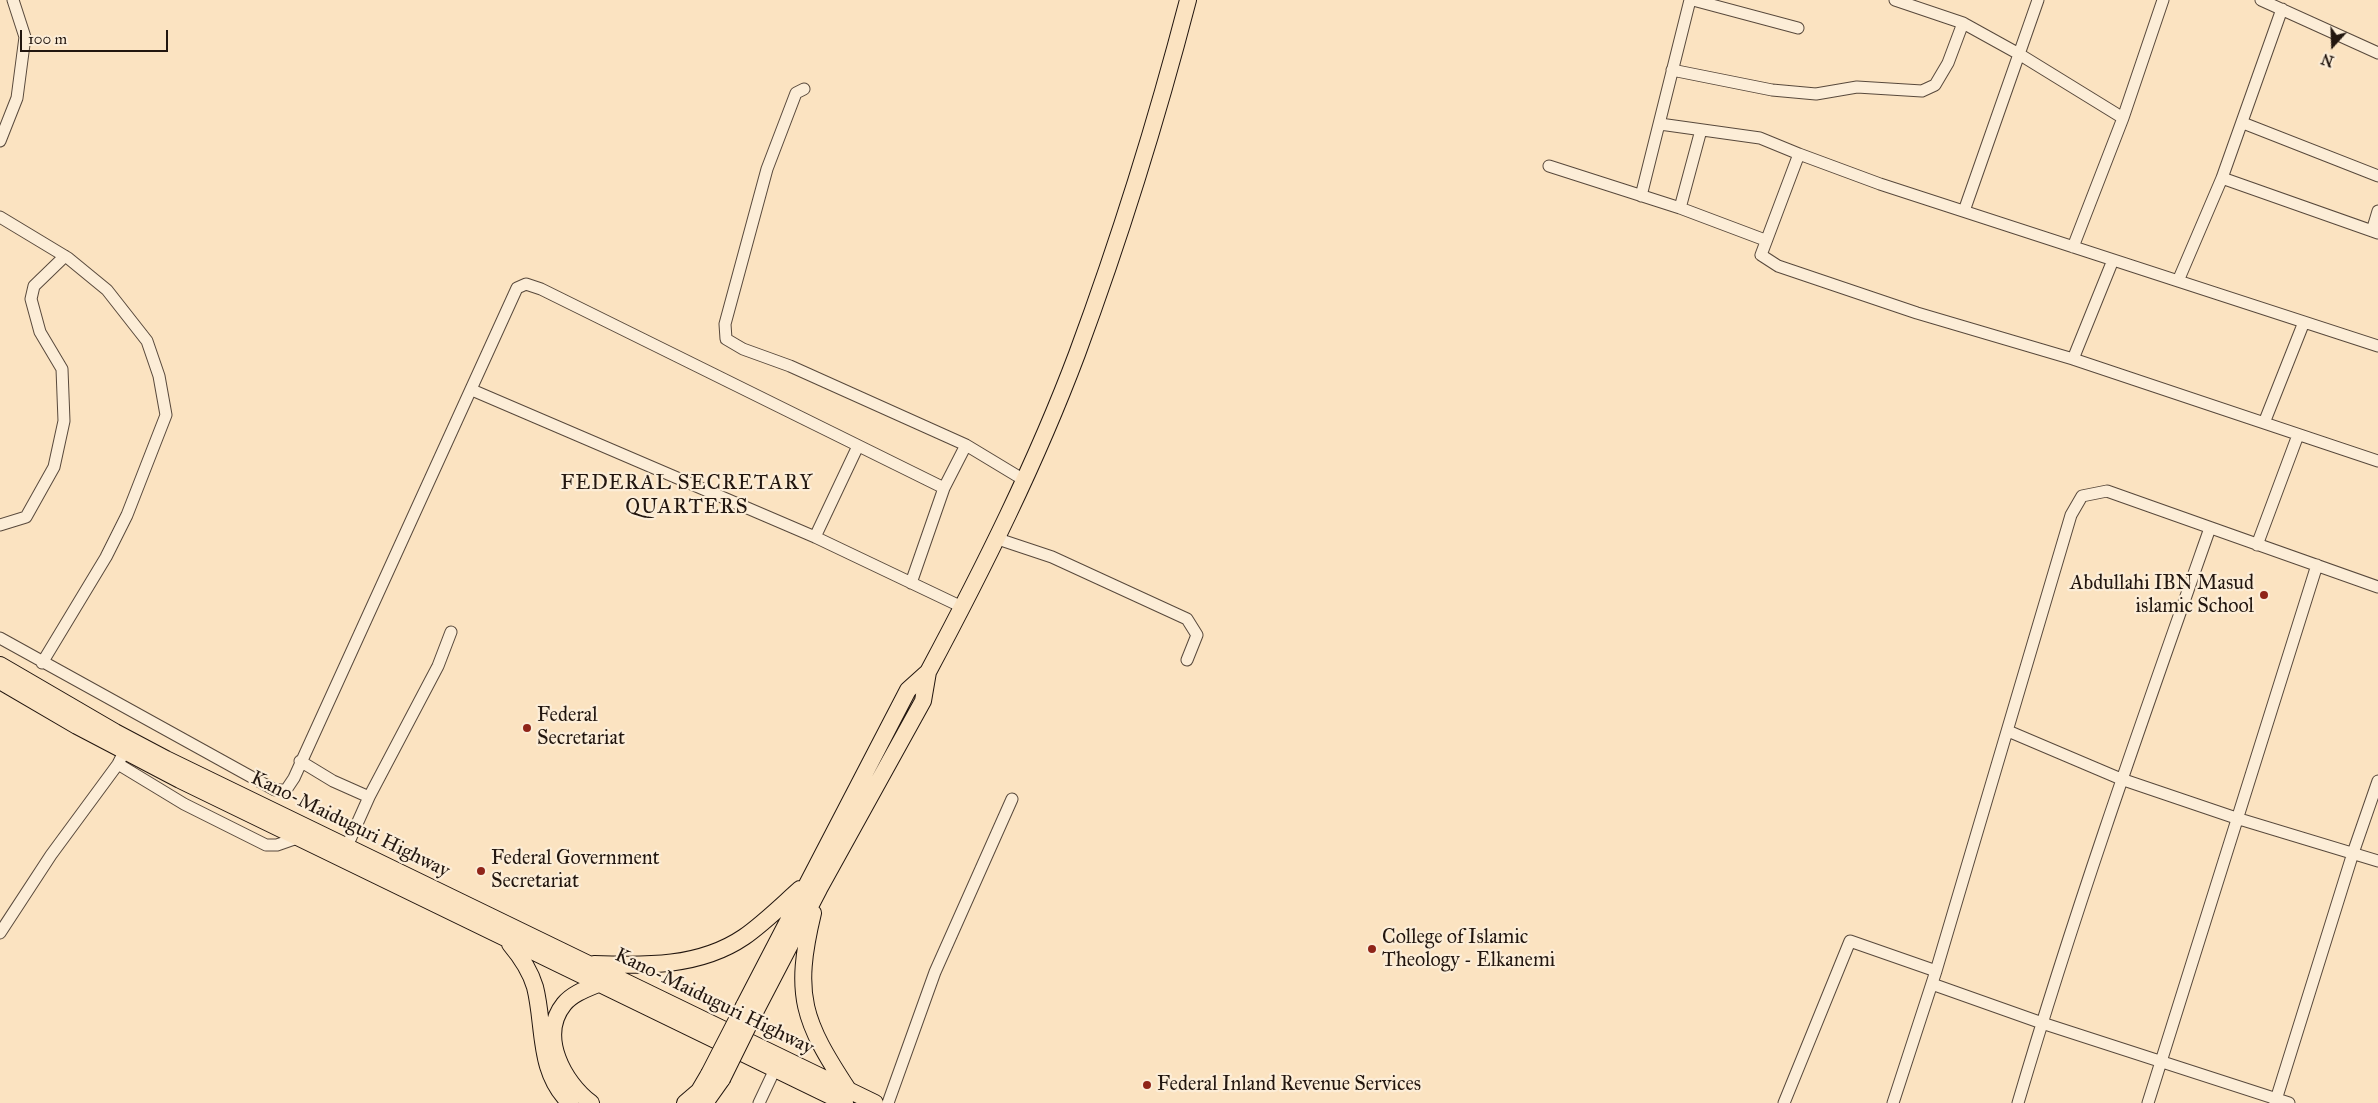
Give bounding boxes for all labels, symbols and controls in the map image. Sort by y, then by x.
scale bar [22,20,170,52]
north arrow [2308,20,2358,70]
text: 100 m [28,30,67,48]
text: N [2319,50,2336,70]
district label: FEDERAL SECRETARY QUARTERS [558,471,816,521]
place label: Abdullahi IBN Masud islamic School [2070,572,2254,619]
marker: Abdullahi IBN Masud islamic School [2258,589,2270,601]
place label: Federal Secretariat [537,704,625,751]
marker: Federal Secretariat [521,722,533,734]
street label: Kano-Maiduguri Highway [247,766,453,884]
place label: Federal Government Secretariat [491,847,660,894]
marker: Federal Government Secretariat [475,865,487,877]
place label: College of Islamic Theology - Elkanemi [1382,926,1555,973]
street label: Kano-Maiduguri Highway [611,943,817,1061]
marker: College of Islamic Theology - Elkanemi [1366,943,1378,955]
place label: Federal Inland Revenue Services [1157,1073,1421,1097]
marker: Federal Inland Revenue Services [1141,1079,1153,1091]

